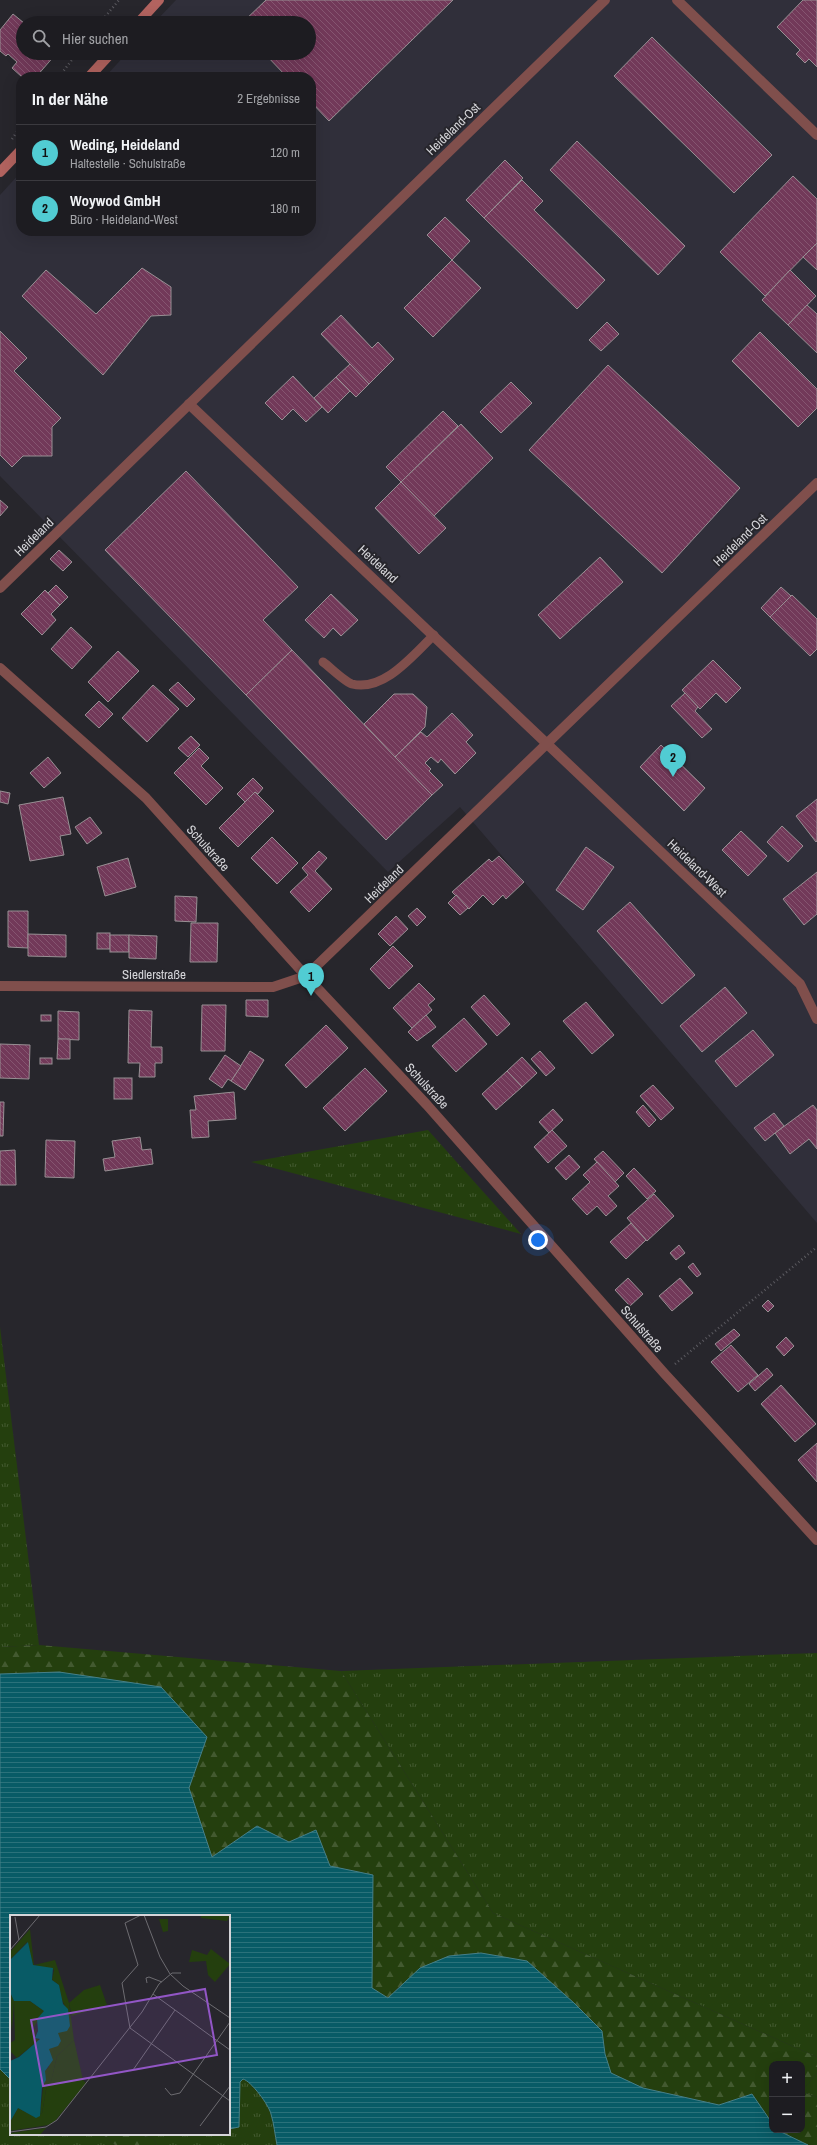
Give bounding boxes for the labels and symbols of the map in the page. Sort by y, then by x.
street label: Heideland-Ost [422,99,484,159]
street label: Heideland-Ost [709,510,771,570]
street label: Heideland [11,514,57,560]
street label: Heideland [354,541,402,587]
pin: 2 [660,744,686,777]
street label: Schulstraße [183,821,233,875]
street label: Heideland-West [664,835,730,901]
street label: Heideland [361,861,407,907]
pin: 1 [298,963,324,996]
street label: Siedlerstraße [122,966,186,983]
street label: Schulstraße [401,1059,453,1113]
your location [528,1230,548,1250]
street label: Schulstraße [617,1302,667,1356]
inset map [10,1915,230,2135]

